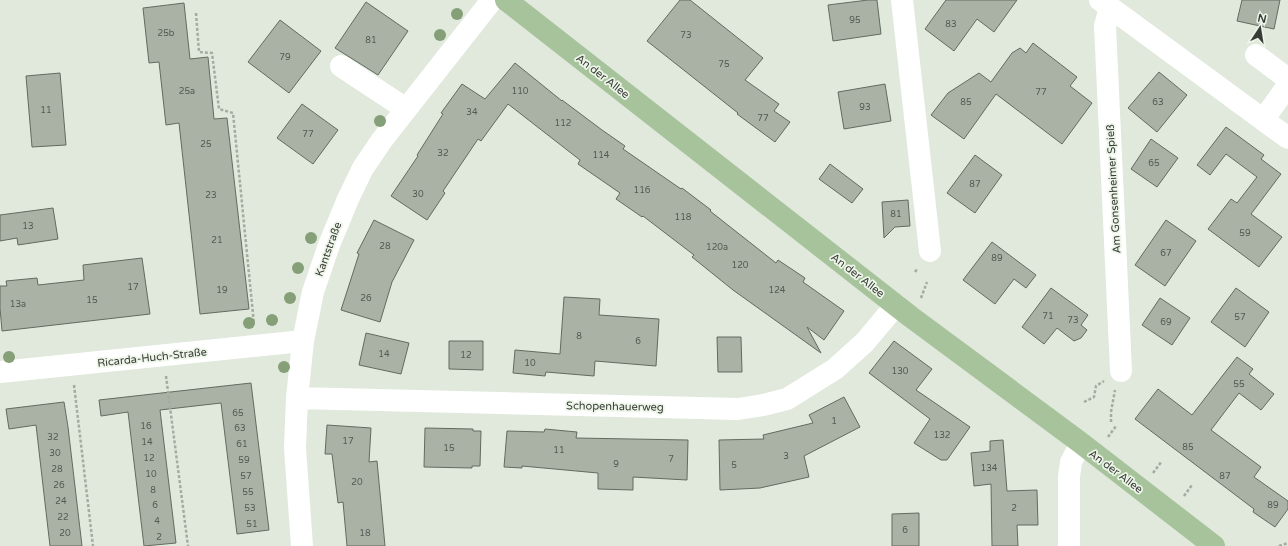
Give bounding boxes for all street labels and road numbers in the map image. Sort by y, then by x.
street label: An der Allee [573,52,632,101]
street label: Am Gonsenheimer Spieß [1104,124,1123,254]
street label: Kantstraße [313,220,344,278]
street label: An der Allee [828,251,887,300]
street label: Ricarda-Huch-Straße [97,345,207,370]
street label: Schopenhauerweg [566,399,664,414]
street label: An der Allee [1086,447,1145,496]

